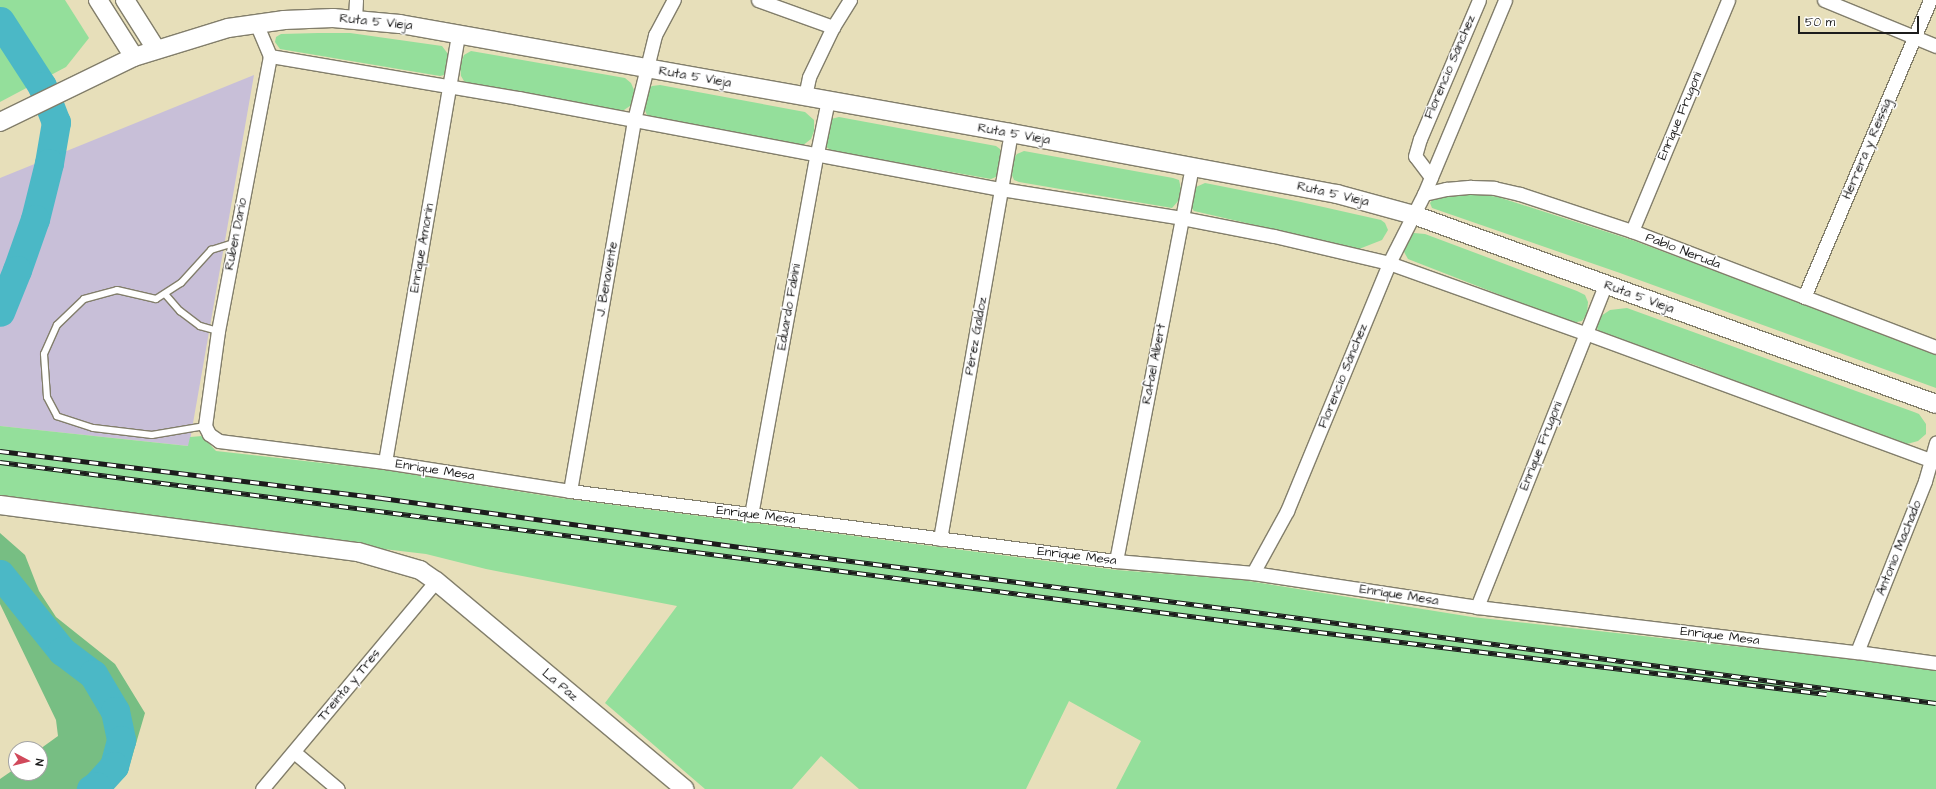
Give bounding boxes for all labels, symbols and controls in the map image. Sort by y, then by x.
scale bar [1800,8,1921,34]
street label: Ruta 5 Vieja [339,10,413,34]
street label: Florencio Sánchez [1421,13,1479,121]
text: 50 m [1805,14,1835,31]
street label: Ruta 5 Vieja [657,63,733,91]
street label: Enrique Frugoni [1654,70,1706,162]
street label: Herrera y Reissig [1839,96,1895,202]
street label: Ruta 5 Vieja [976,120,1052,148]
street label: Ruta 5 Vieja [1295,178,1371,210]
street label: Ruben Darío [221,196,251,272]
street label: Enrique Amorín [406,202,438,294]
street label: Pablo Neruda [1643,230,1723,272]
street label: J. Benavente [593,240,621,318]
street label: Eduardo Fabini [774,263,804,351]
street label: Ruta 5 Vieja [1602,277,1676,317]
street label: Pérez Galdoz [961,296,991,376]
street label: Florencio Sánchez [1315,321,1371,431]
street label: Rafael Albert [1139,322,1169,406]
street label: Enrique Frugoni [1516,399,1566,493]
street label: Enrique Mesa [394,456,476,484]
street label: Antonio Machado [1873,498,1925,598]
street label: Enrique Mesa [715,502,797,528]
street label: Enrique Mesa [1036,543,1118,569]
street label: Enrique Mesa [1358,581,1440,609]
street label: Enrique Mesa [1679,623,1761,649]
street label: Treinta y Tres [314,646,384,724]
street label: La Paz [539,665,581,705]
north arrow [8,741,48,781]
text: N [32,758,47,767]

